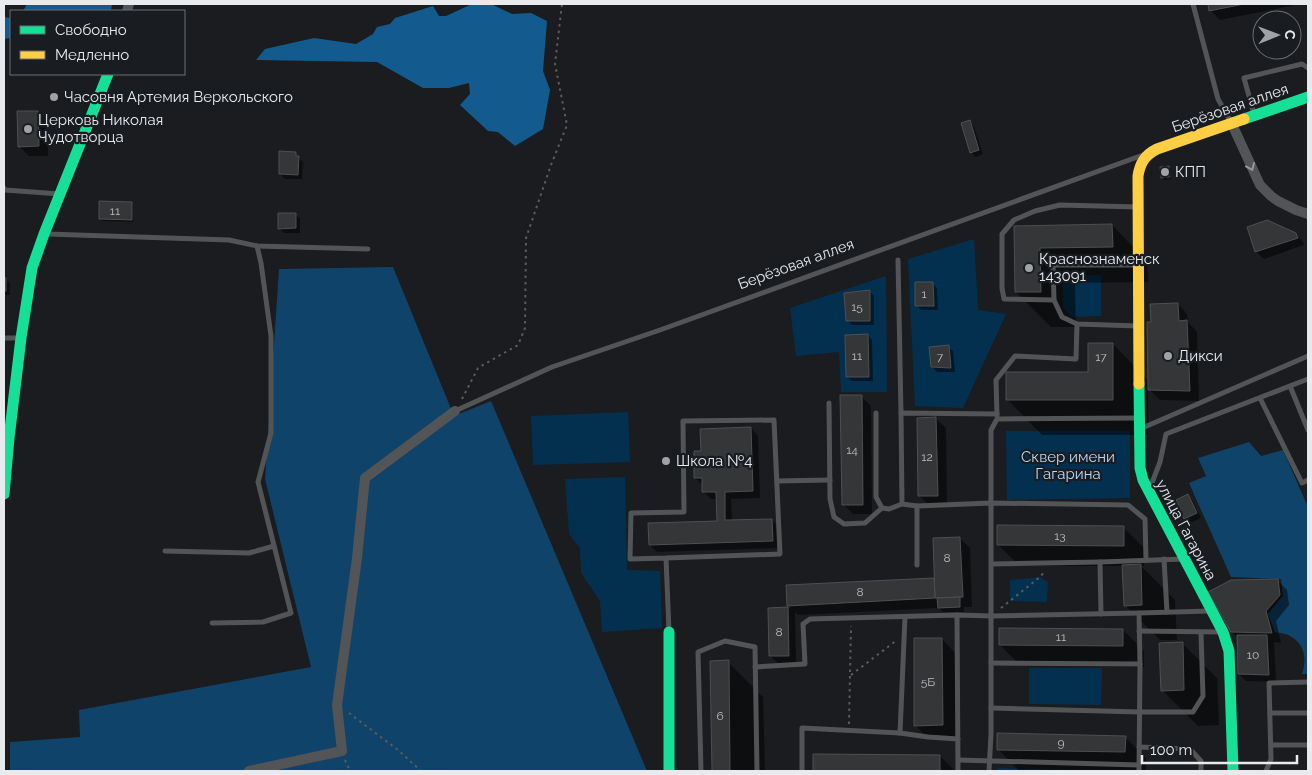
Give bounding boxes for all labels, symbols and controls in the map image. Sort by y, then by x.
legend [10,10,185,75]
north arrow [1252,10,1302,60]
text: Свободно [55,21,127,39]
text: С [1282,30,1298,40]
text: Медленно [55,46,129,64]
street label: Берёзовая аллея [1169,80,1291,136]
place label: Часовня Артемия Веркольского [64,88,293,106]
marker: Часовня Артемия Веркольского [48,91,60,103]
place label: Церковь Николая Чудотворца [38,111,163,146]
marker: Церковь Николая Чудотворца [22,123,34,135]
one-way arrow [1244,162,1255,171]
place label: КПП [1175,163,1206,181]
marker: КПП [1159,166,1171,178]
house number: 11 [110,204,120,218]
street label: Берёзовая аллея [736,235,856,293]
place label: Краснознаменск 143091 [1039,250,1160,285]
marker: Краснознаменск 143091 [1023,262,1035,274]
house number: 1 [921,287,927,301]
house number: 15 [851,300,863,314]
place label: Дикси [1178,347,1223,365]
house number: 11 [852,349,862,363]
house number: 7 [937,350,944,364]
house number: 17 [1095,350,1107,364]
marker: Дикси [1162,350,1174,362]
house number: 14 [846,443,858,457]
park label: Сквер имени Гагарина [1021,448,1115,483]
house number: 12 [921,450,933,464]
place label: Школа №4 [676,452,752,470]
marker: Школа №4 [660,455,672,467]
street label: улица Гагарина [1152,477,1220,583]
house number: 13 [1054,529,1066,543]
house number: 8 [943,551,951,565]
house number: 8 [856,585,864,599]
house number: 8 [775,625,783,639]
house number: 11 [1056,630,1066,644]
house number: 10 [1247,648,1259,662]
house number: 5Б [921,675,935,689]
house number: 6 [716,709,724,723]
scale bar [1142,732,1297,764]
house number: 9 [1057,736,1065,750]
text: 100 m [1150,741,1192,759]

